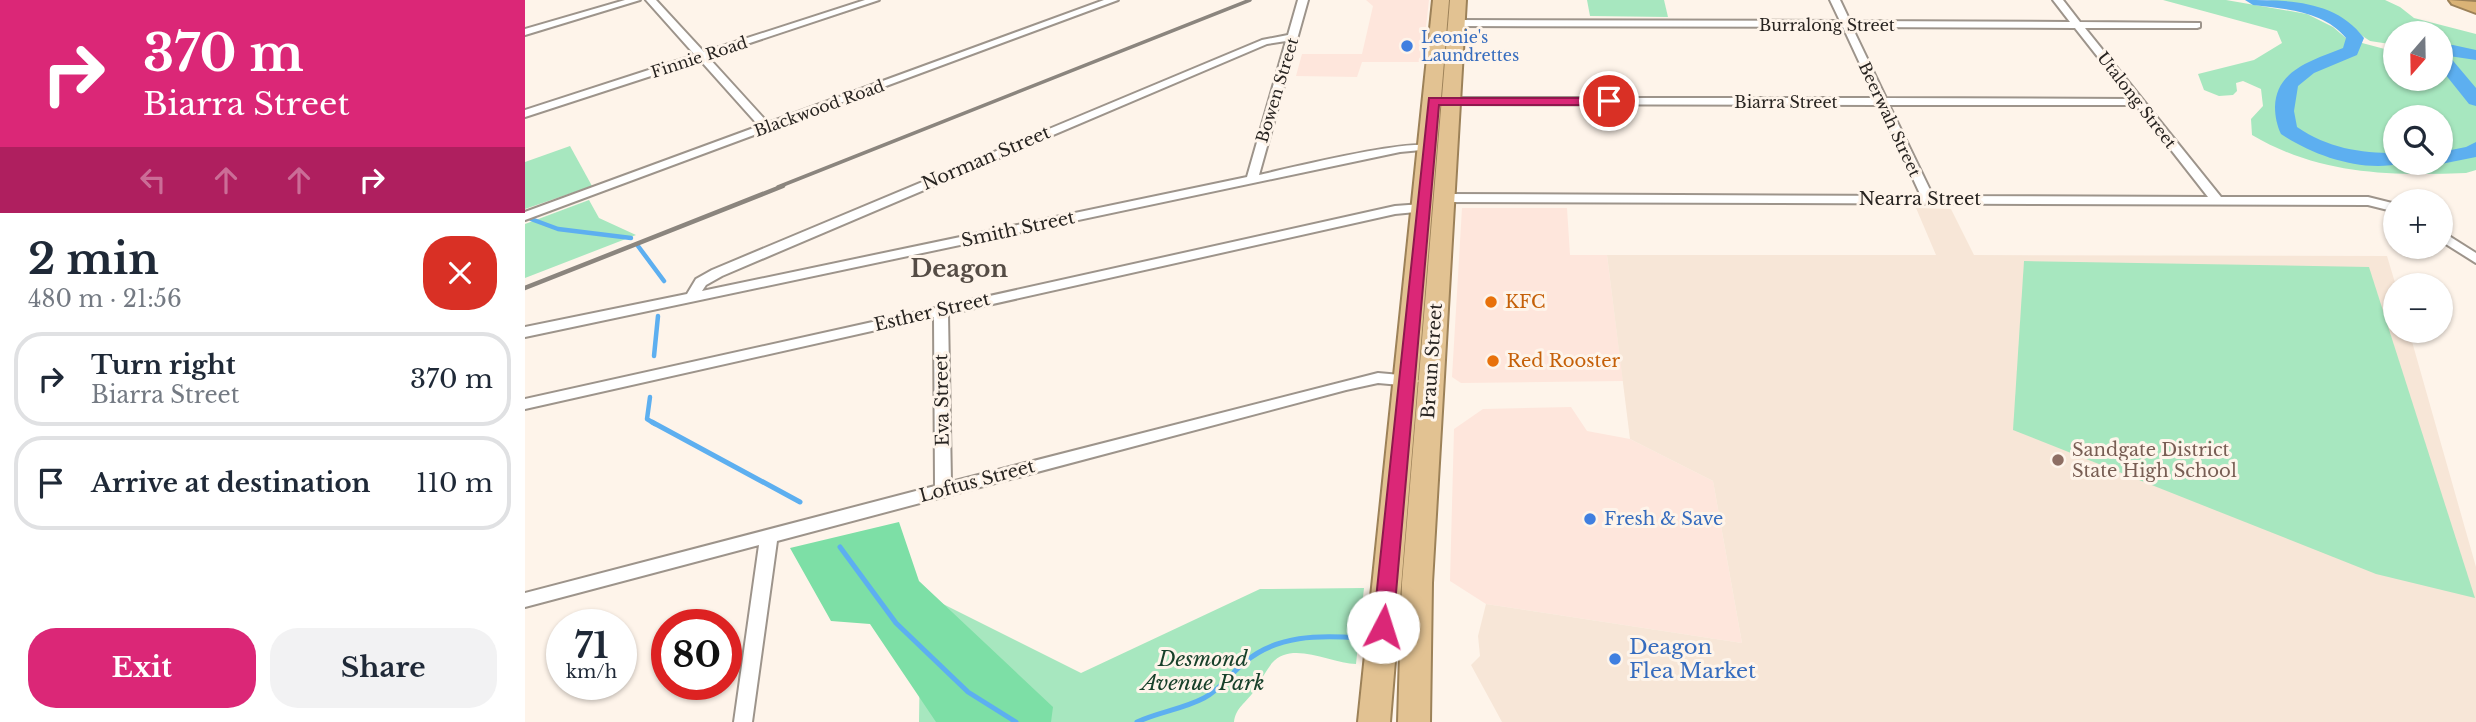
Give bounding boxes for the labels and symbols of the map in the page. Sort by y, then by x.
street label: Burralong Street [1759,15,1895,35]
north arrow [2383,21,2453,91]
place label: Leonie's Laundrettes [1421,27,1519,65]
street label: Finnie Road [648,32,750,82]
street label: Bowen Street [1252,35,1302,145]
marker: Leonie's Laundrettes [1399,38,1415,54]
street label: Utalong Street [2093,48,2181,152]
street label: Beerwah Street [1855,58,1925,180]
pin [1579,71,1639,131]
street label: Blackwood Road [751,75,887,141]
street label: Biarra Street [1734,92,1838,112]
street label: Norman Street [919,121,1054,195]
street label: Nearra Street [1859,188,1981,210]
street label: Smith Street [959,206,1077,252]
district label: Deagon [910,254,1008,283]
street label: Esther Street [872,288,992,336]
place label: KFC [1505,291,1546,313]
marker: KFC [1483,294,1499,310]
street label: Braun Street [1417,302,1447,420]
place label: Red Rooster [1507,350,1621,372]
street label: Eva Street [930,353,954,446]
marker: Red Rooster [1485,353,1501,369]
place label: Sandgate District State High School [2072,439,2237,482]
marker: Sandgate District State High School [2050,452,2066,468]
street label: Loftus Street [917,455,1037,507]
place label: Fresh & Save [1604,508,1723,530]
marker: Fresh & Save [1582,511,1598,527]
position arrow [1346,590,1420,664]
speed limit sign: 80 [651,609,742,700]
place label: Deagon Flea Market [1629,634,1756,684]
park label: Desmond Avenue Park [1138,646,1265,696]
marker: Deagon Flea Market [1607,651,1623,667]

